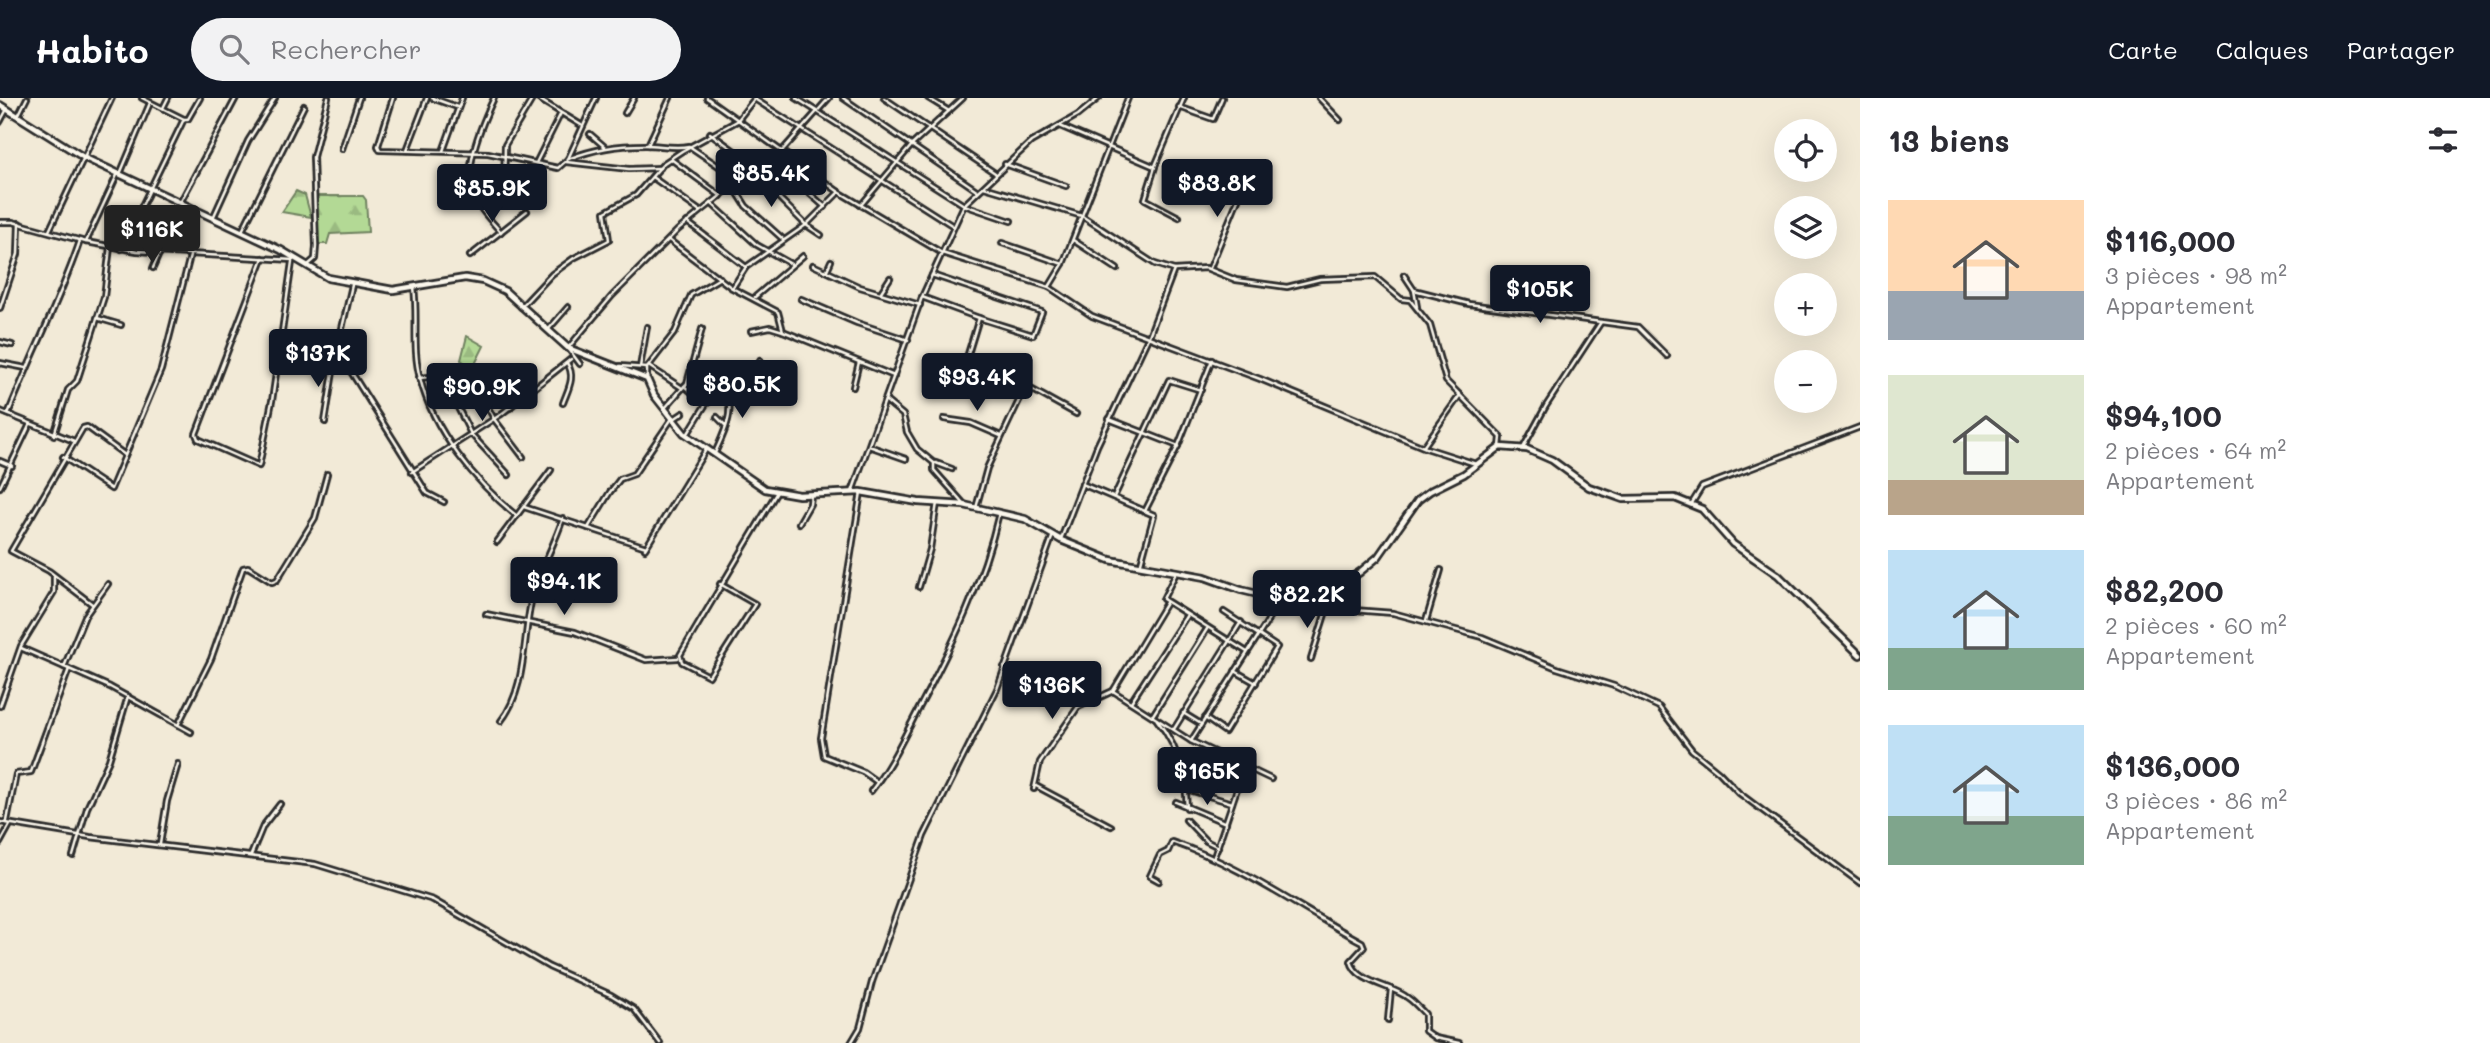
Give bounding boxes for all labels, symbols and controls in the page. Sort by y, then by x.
search box [191,18,681,81]
text: Habito [35,28,149,71]
icon: search [215,30,253,68]
text: Rechercher [271,32,422,66]
text: Carte [2108,34,2178,65]
text: Calques [2216,34,2309,65]
text: Partager [2347,34,2455,65]
map controls [1774,119,1837,413]
button: locate [1774,119,1837,182]
text: 13 biens [1888,120,2010,160]
icon: filters [2424,121,2462,159]
pin: $85.4K [714,150,828,209]
text: $85.4K [732,157,810,187]
pin: $83.8K [1160,159,1274,219]
pin: $85.9K [435,164,549,224]
text: $83.8K [1178,167,1256,197]
text: $85.9K [453,172,531,202]
button: layers [1774,196,1837,259]
pin: $116K [103,206,201,265]
text: $116K [120,213,184,243]
text: $116,000 [2105,220,2235,260]
icon: home [1944,228,2028,312]
text: 3 pièces · 98 m² [2105,260,2287,290]
pin: $105K [1491,266,1589,325]
text: $105K [1506,273,1574,303]
button: + [1774,273,1837,336]
text: Appartement [2105,290,2255,320]
pin: $137K [269,330,367,389]
text: $137K [285,337,351,367]
button: − [1774,350,1837,413]
pin: $93.4K [920,354,1034,413]
pin: $80.5K [685,360,799,420]
text: $93.4K [938,361,1016,391]
pin: $90.9K [425,364,539,423]
text: $80.5K [703,368,781,398]
text: $90.9K [443,371,521,401]
text: $94,100 [2105,395,2222,435]
icon: home [1944,403,2028,487]
text: 2 pièces · 64 m² [2105,435,2286,465]
text: Appartement [2105,465,2255,495]
pin: $94.1K [507,558,621,617]
text: $94.1K [526,565,602,595]
pin: $82.2K [1250,570,1364,630]
text: $82,200 [2105,570,2223,610]
text: $82.2K [1269,578,1345,608]
icon: home [1944,578,2028,662]
text: 2 pièces · 60 m² [2105,610,2287,640]
text: Appartement [2105,640,2255,670]
pin: $136K [1003,662,1101,721]
text: $136K [1018,669,1086,699]
text: $136,000 [2105,745,2240,785]
pin: $165K [1158,748,1256,807]
icon: home [1944,753,2028,837]
text: $165K [1174,755,1240,785]
text: 3 pièces · 86 m² [2105,785,2287,815]
text: Appartement [2105,815,2255,845]

